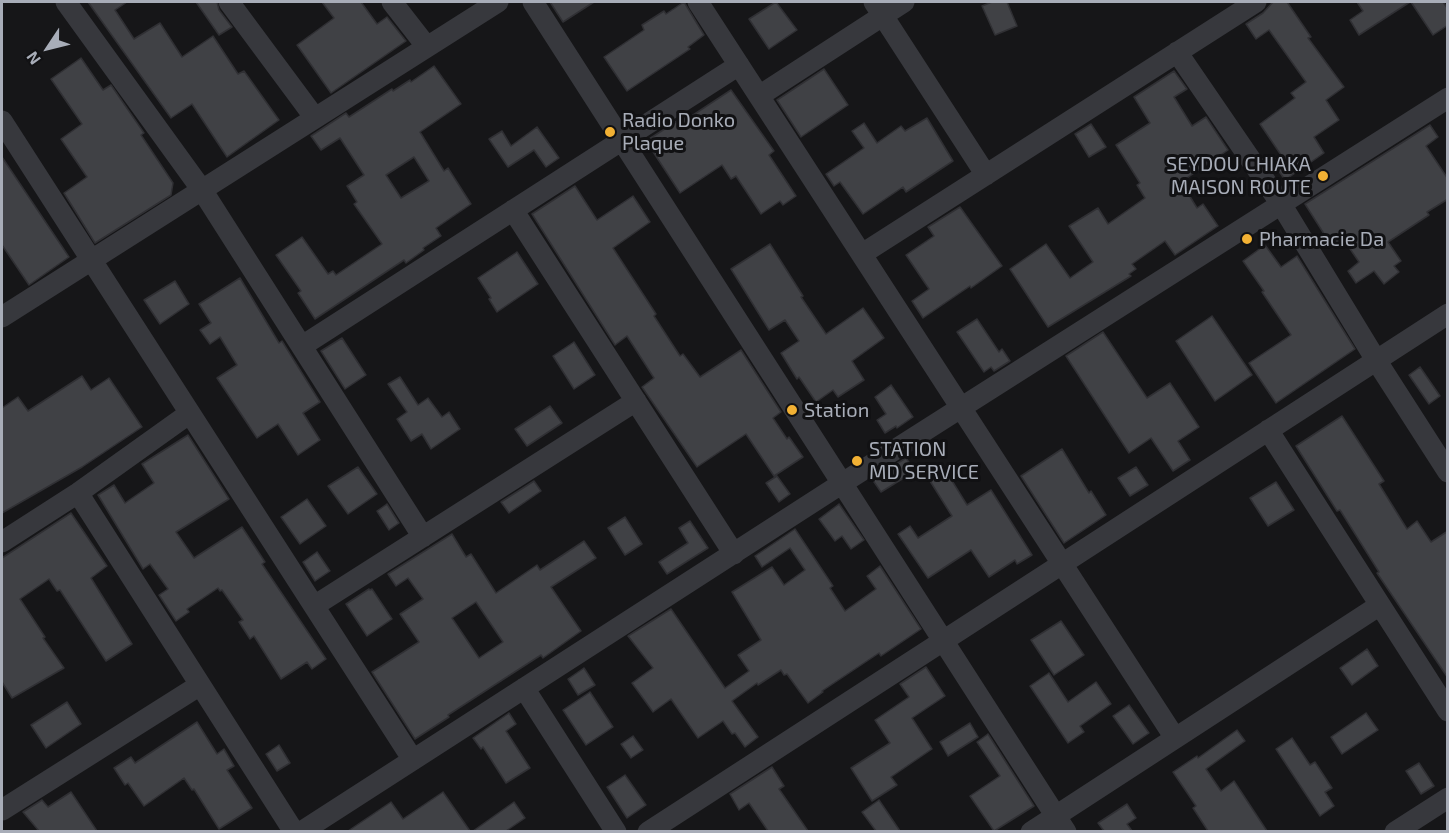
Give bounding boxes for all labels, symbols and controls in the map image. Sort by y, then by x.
north arrow [18,18,78,78]
text: N [22,48,44,69]
place label: Radio Donko Plaque [622,108,735,155]
marker: Radio Donko Plaque [603,125,617,139]
place label: SEYDOU CHIAKA MAISON ROUTE [1166,152,1311,199]
marker: SEYDOU CHIAKA MAISON ROUTE [1316,169,1330,183]
place label: Pharmacie Da [1259,227,1384,251]
marker: Pharmacie Da [1240,232,1254,246]
place label: Station [804,398,869,422]
marker: Station [785,403,799,417]
place label: STATION MD SERVICE [869,437,979,484]
marker: STATION MD SERVICE [850,454,864,468]

